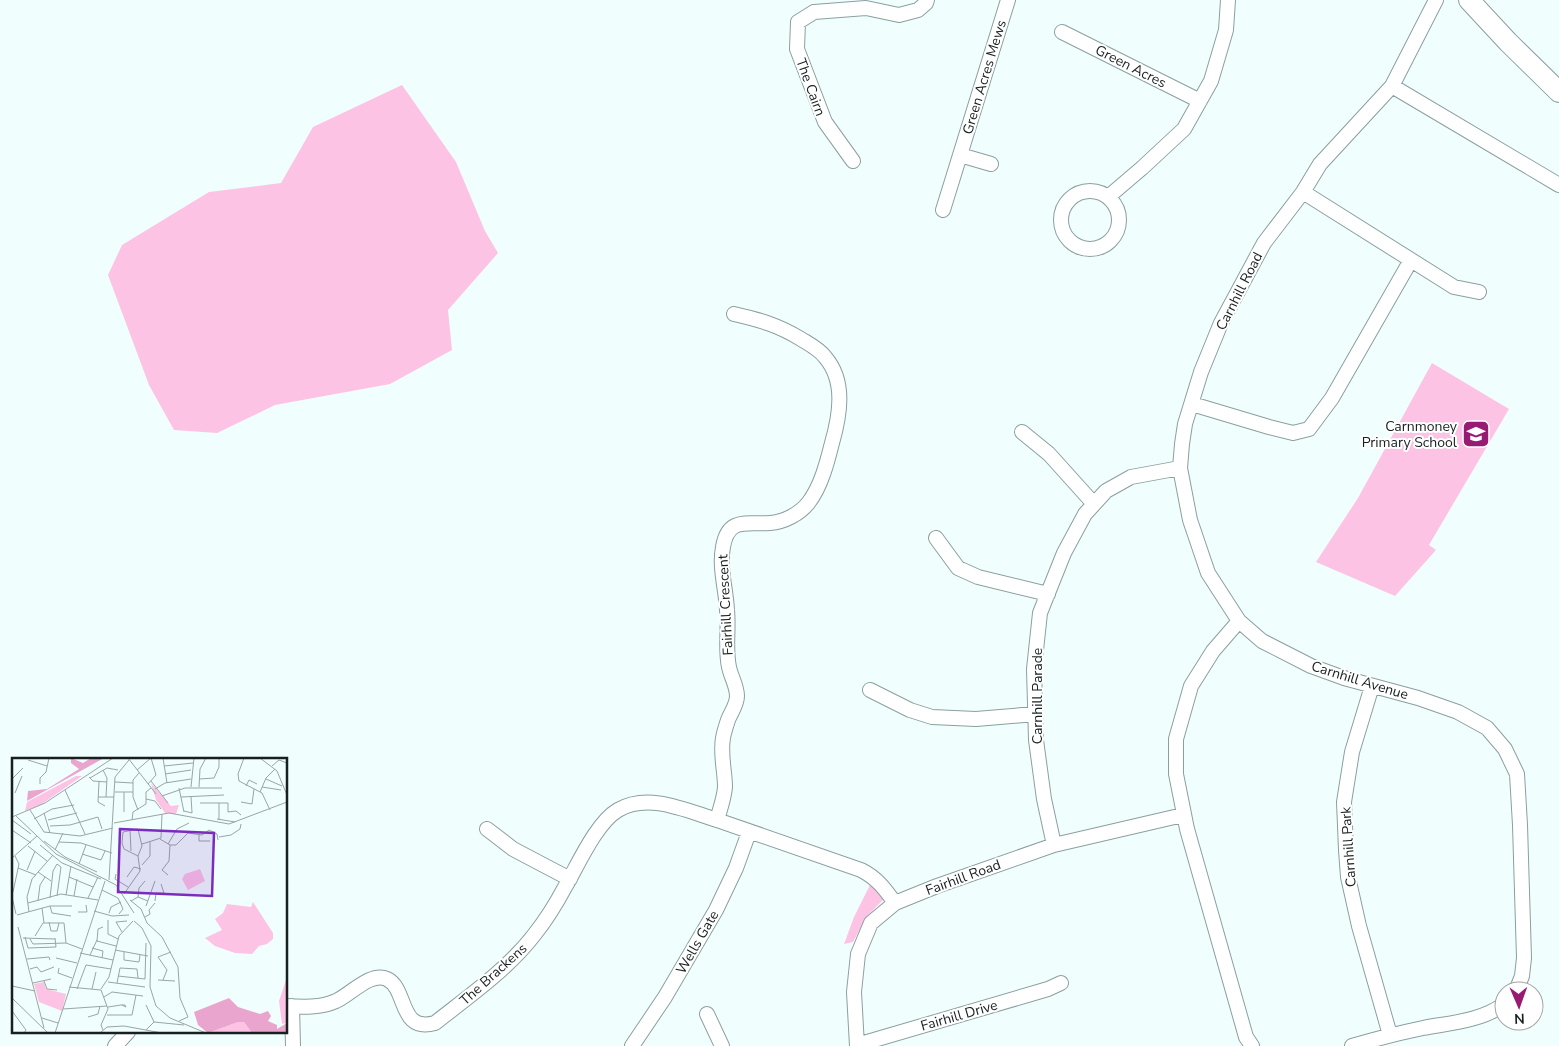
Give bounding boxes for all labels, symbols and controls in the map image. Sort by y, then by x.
street label: Green Acres Mews [958,17,1011,137]
street label: Green Acres [1092,40,1170,93]
street label: The Cairn [791,56,830,119]
street label: Carnhill Road [1212,249,1267,334]
place label: Carnmoney Primary School [1362,417,1458,452]
school or university icon: Carnmoney Primary School [1461,419,1491,449]
street label: Fairhill Crescent [713,554,738,656]
street label: Carnhill Parade [1028,648,1047,744]
street label: Carnhill Avenue [1309,657,1411,704]
inset map [12,758,288,1034]
street label: Carnhill Park [1336,805,1361,888]
street label: Fairhill Road [923,855,1003,900]
street label: Wells Gate [672,907,723,978]
street label: The Brackens [456,939,531,1010]
north arrow [1494,981,1544,1031]
street label: Fairhill Drive [918,995,1000,1036]
text: N [1514,1009,1525,1028]

